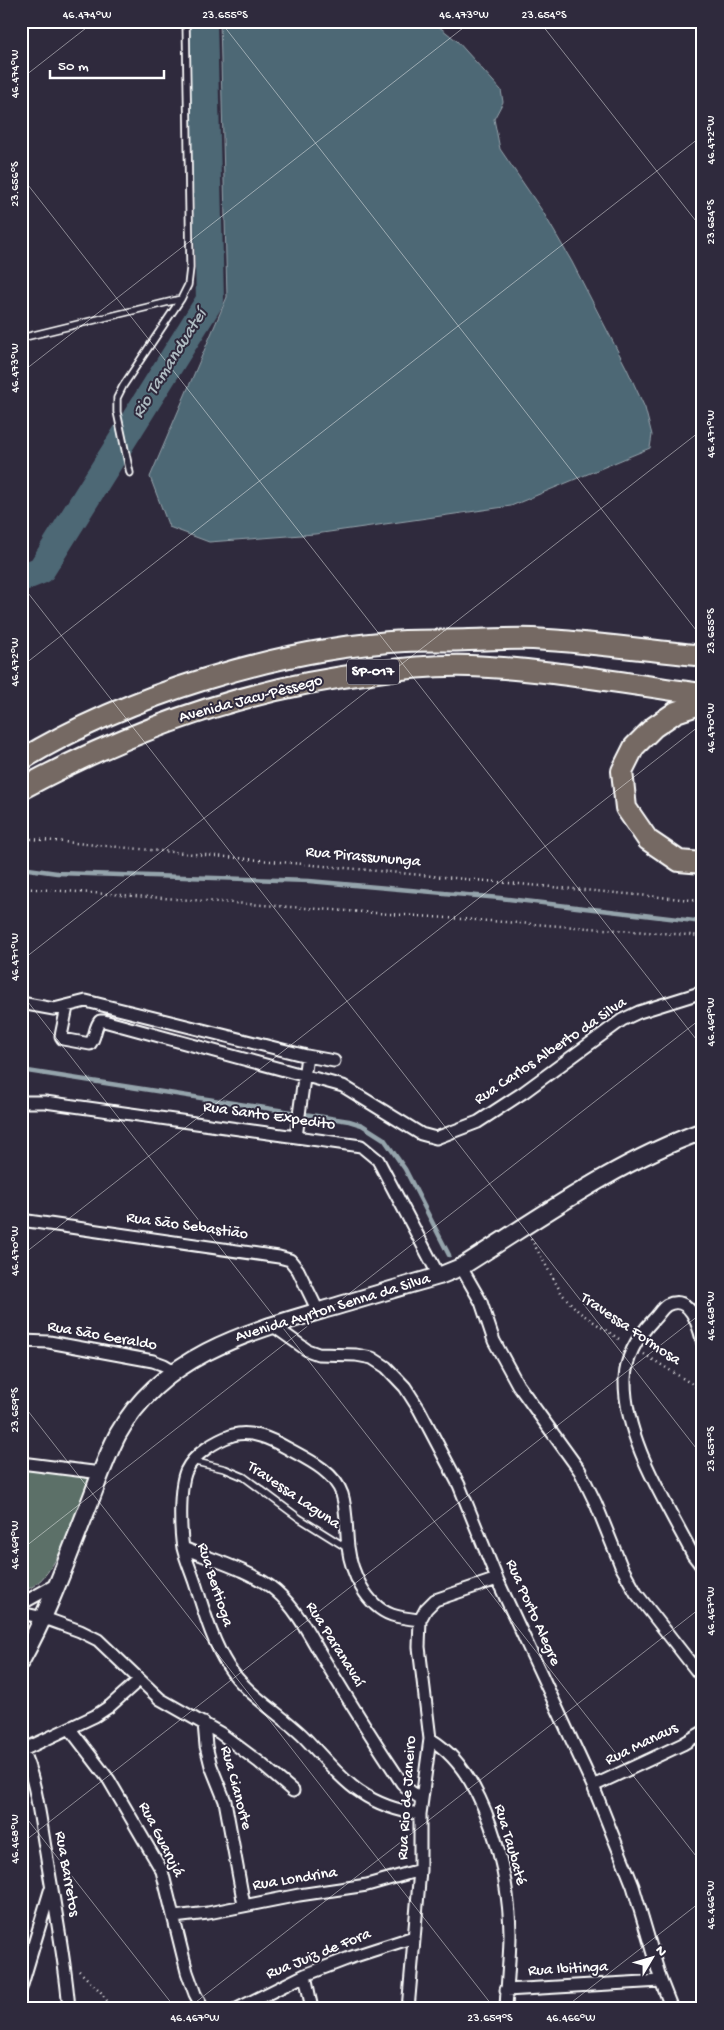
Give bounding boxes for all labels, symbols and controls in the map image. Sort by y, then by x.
text: 46.474°W [63,9,111,23]
text: 23.655°S [202,9,248,23]
text: 46.473°W [439,9,489,23]
text: 23.654°S [522,9,567,23]
scale bar [50,48,164,80]
text: 46.474°W [9,50,23,98]
text: 50 m [58,58,89,76]
text: 46.472°W [705,116,719,164]
text: 23.656°S [9,161,23,207]
text: 23.654°S [705,199,719,244]
water label: Rio Tamanduateí [128,303,214,422]
text: 46.473°W [9,343,23,393]
text: 46.471°W [705,410,719,458]
text: 23.655°S [705,608,719,654]
text: 46.472°W [9,638,23,686]
road number: SP-017 [347,660,399,684]
street label: Avenida Jacu-Pêssego [177,672,325,728]
text: 46.470°W [705,703,719,753]
street label: Rua Pirassununga [305,844,422,873]
text: 46.471°W [9,933,23,981]
street label: Rua Carlos Alberto da Silva [471,993,632,1110]
text: 46.469°W [705,998,719,1046]
street label: Rua Santo Expedito [202,1098,336,1136]
street label: Rua São Sebastião [125,1209,249,1245]
text: 46.470°W [9,1226,23,1276]
street label: Avenida Ayrton Senna da Silva [233,1270,434,1348]
street label: Travessa Formosa [575,1289,685,1371]
text: 46.468°W [705,1291,719,1341]
street label: Rua São Geraldo [46,1318,158,1356]
text: 23.659°S [9,1387,23,1433]
text: 23.657°S [705,1426,719,1472]
street label: Travessa Laguna [242,1457,344,1535]
text: 46.469°W [9,1521,23,1569]
street label: Rua Bertioga [192,1541,237,1630]
street label: Rua Porto Alegre [500,1557,564,1670]
text: 46.467°W [705,1586,719,1636]
street label: Rua Paranavaí [300,1599,368,1691]
street label: Rua Manaus [603,1719,682,1771]
street label: Rua Rio de Janeiro [394,1735,422,1861]
street label: Rua Cianorte [215,1744,255,1833]
street label: Rua Guarujá [133,1799,188,1882]
street label: Rua Taubaté [488,1802,530,1888]
text: 46.468°W [9,1814,23,1864]
street label: Rua Barretos [49,1830,83,1919]
street label: Rua Londrina [251,1864,340,1896]
text: 46.466°W [705,1881,719,1929]
street label: Rua Juiz de Fora [264,1925,375,1985]
north arrow [626,1932,676,1982]
text: N [651,1943,670,1960]
street label: Rua Ibitinga [528,1958,610,1982]
text: 46.467°W [170,2012,220,2026]
text: 23.659°S [467,2012,513,2026]
text: 46.466°W [547,2012,595,2026]

